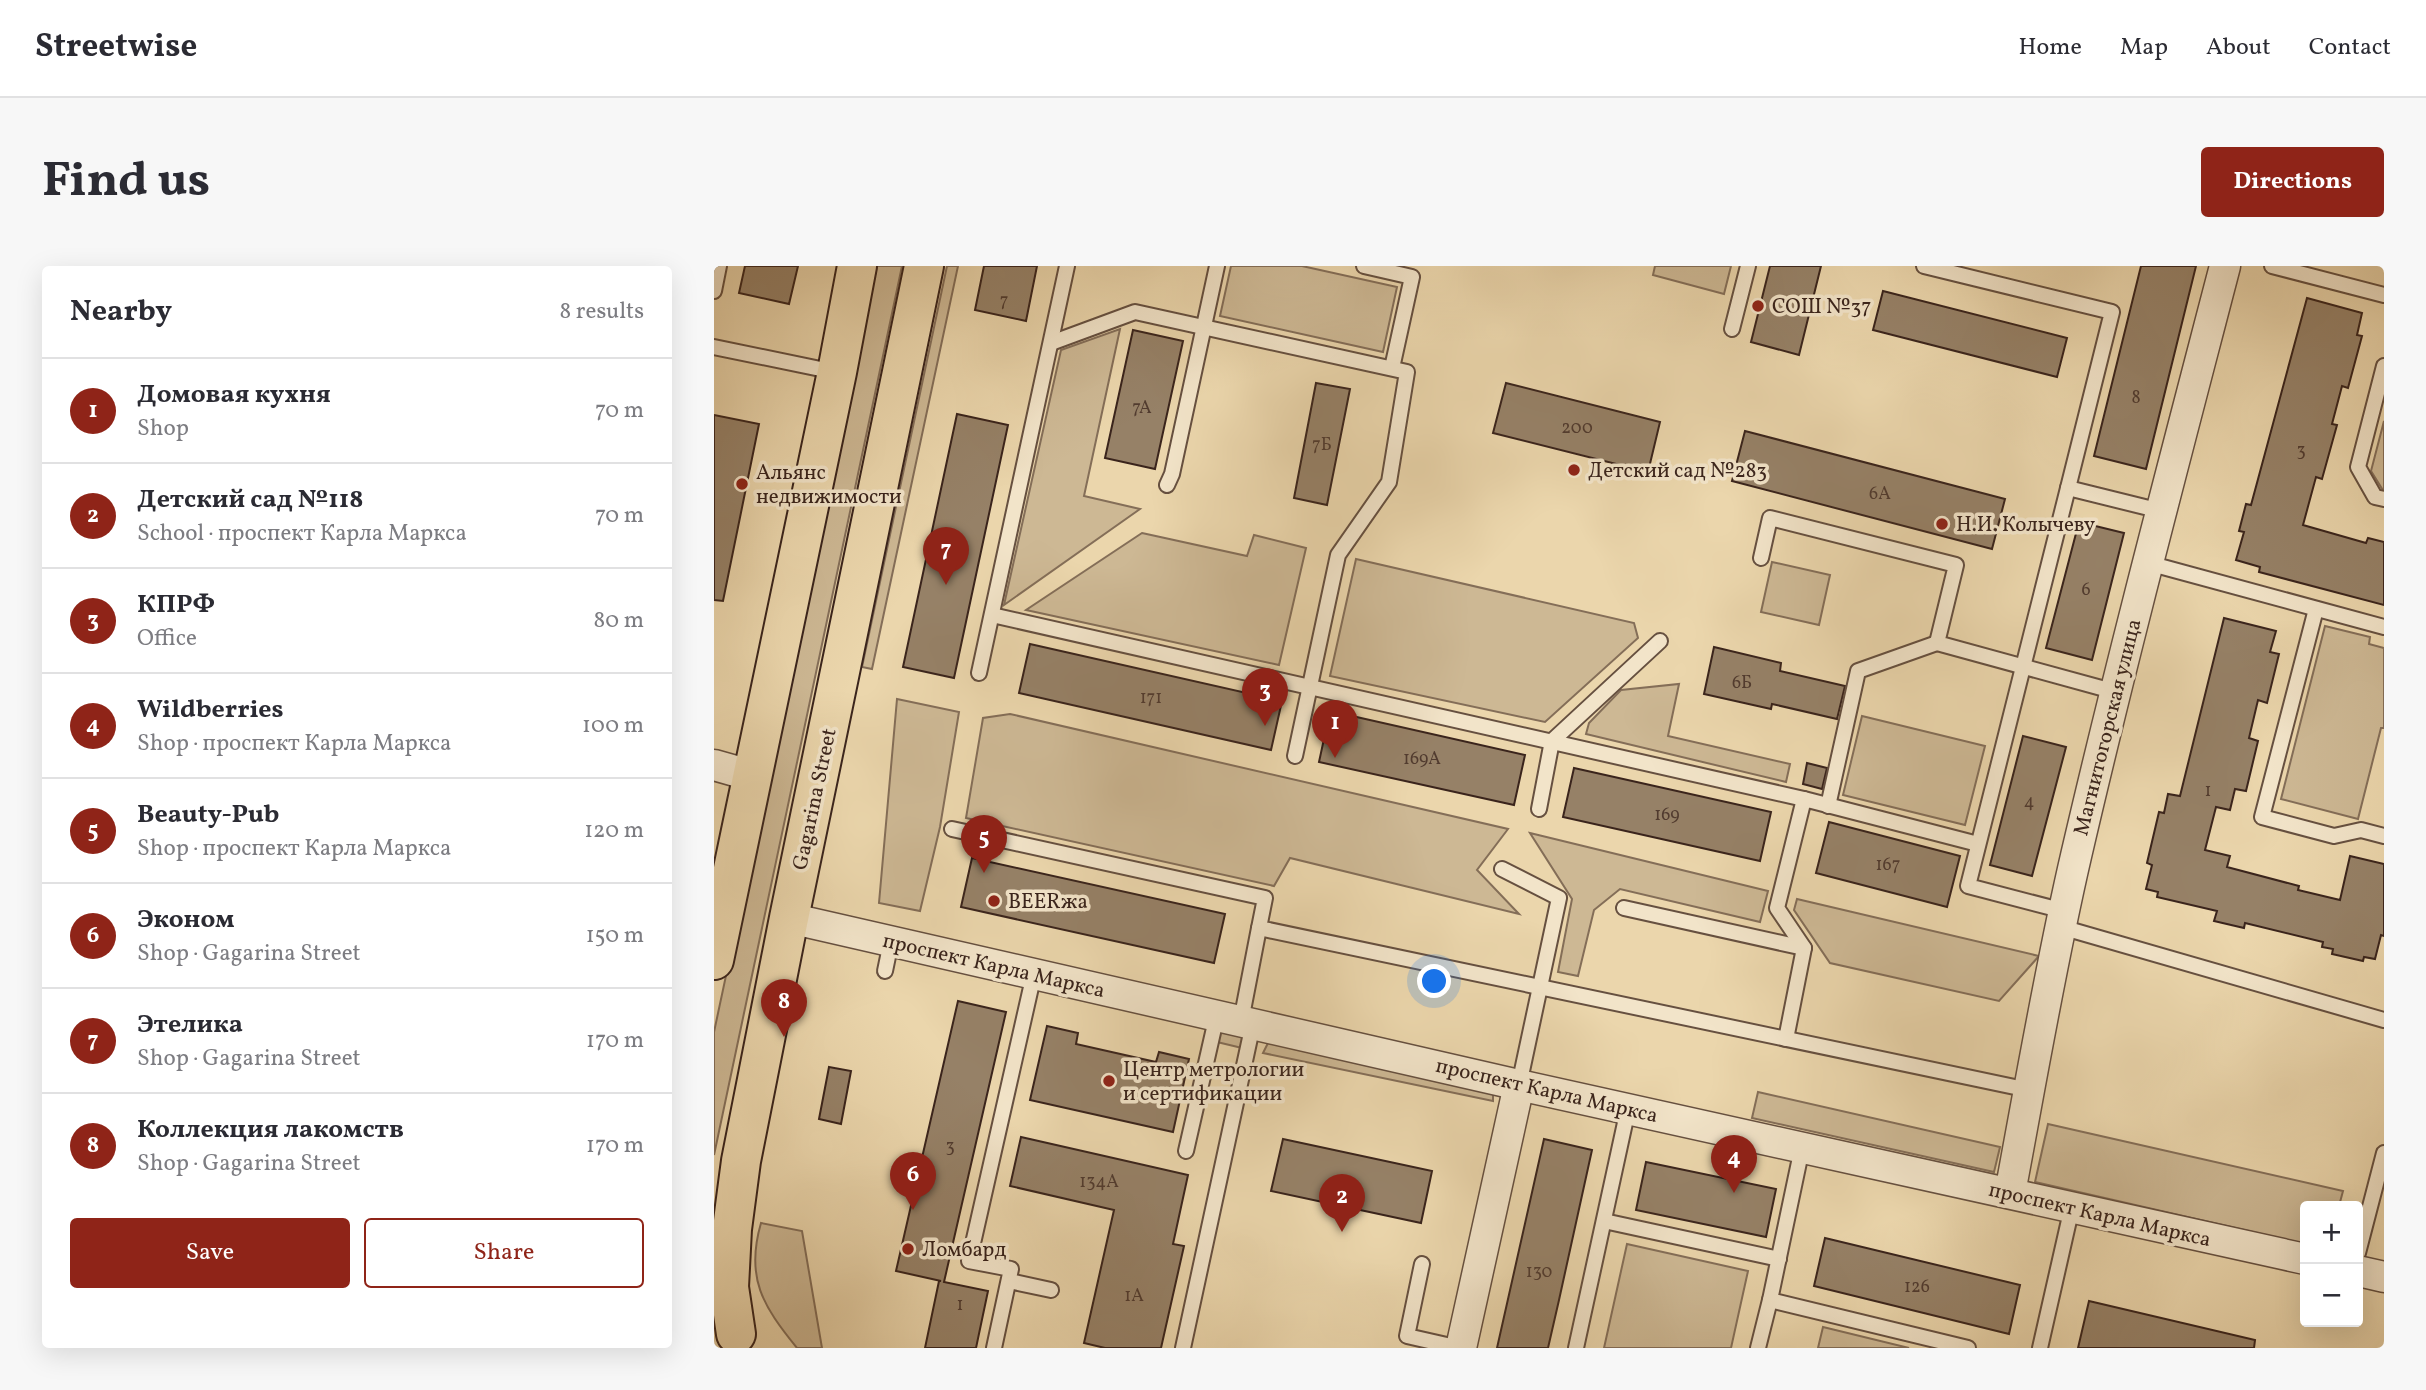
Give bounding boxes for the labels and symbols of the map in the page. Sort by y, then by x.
house number: 7 [1000,289,1008,314]
place label: СОШ №37 [1772,293,1872,322]
marker: СОШ №37 [1750,298,1766,314]
house number: 8 [2131,386,2141,411]
house number: 7А [1132,396,1152,421]
house number: 200 [1561,416,1593,441]
house number: 7Б [1312,433,1332,458]
house number: 3 [2296,439,2306,464]
place label: Детский сад №283 [1588,457,1767,486]
place label: Альянс недвижимости [756,459,902,512]
marker: Детский сад №283 [1566,462,1582,478]
marker: Альянс недвижимости [734,476,750,492]
house number: 6А [1869,482,1891,507]
place label: Н.И. Колычеву [1956,511,2096,540]
marker: Н.И. Колычеву [1934,516,1950,532]
pin: 7 [923,527,969,585]
house number: 6 [2081,578,2091,603]
street label: Магнитогорская улица [2067,616,2149,839]
pin: 3 [1242,668,1288,726]
house number: 6Б [1732,671,1752,696]
house number: 171 [1140,686,1162,711]
pin: 1 [1312,700,1358,758]
street label: Gagarina Street [786,726,845,873]
house number: 169А [1403,747,1441,772]
house number: 1 [2205,779,2211,804]
house number: 4 [2024,790,2034,815]
house number: 169 [1654,803,1680,828]
pin: 5 [961,815,1007,873]
house number: 167 [1876,853,1900,878]
place label: BEERжа [1008,888,1088,917]
marker: BEERжа [986,893,1002,909]
street label: проспект Карла Маркса [880,927,1108,1006]
your location [1417,964,1451,998]
pin: 8 [761,979,807,1037]
street label: проспект Карла Маркса [1433,1052,1661,1131]
place label: Центр метрологии и сертификации [1123,1056,1305,1109]
marker: Центр метрологии и сертификации [1101,1073,1117,1089]
house number: 3 [945,1135,955,1160]
pin: 4 [1711,1135,1757,1193]
pin: 6 [890,1152,936,1210]
house number: 134А [1079,1170,1119,1195]
pin: 2 [1319,1174,1365,1232]
street label: проспект Карла Маркса [1986,1176,2214,1255]
place label: Ломбард [922,1236,1006,1265]
marker: Ломбард [900,1241,916,1257]
house number: 130 [1526,1260,1553,1285]
house number: 126 [1904,1275,1930,1300]
house number: 1А [1124,1284,1144,1309]
house number: 1 [957,1293,963,1318]

